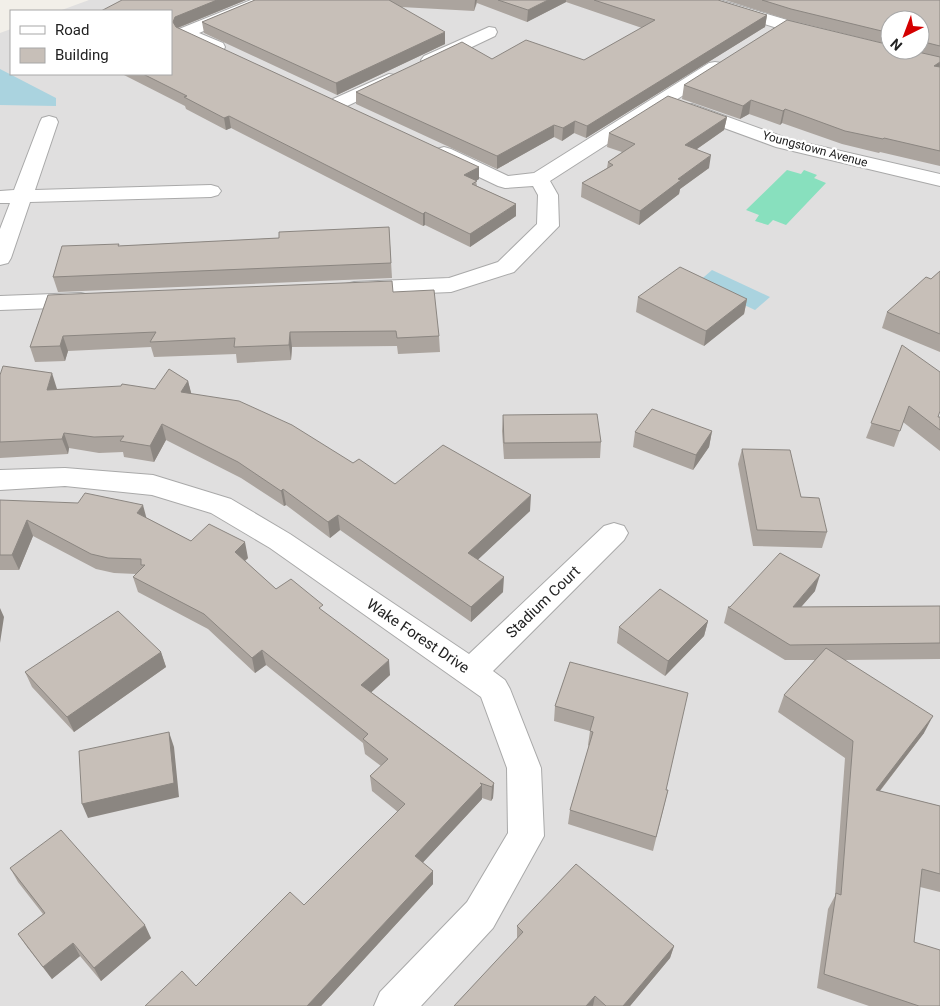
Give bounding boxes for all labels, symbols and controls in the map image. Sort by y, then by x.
legend [10,10,172,75]
north arrow [880,10,930,60]
text: Road [55,21,89,39]
text: N [887,35,905,54]
text: Building [55,46,109,64]
street label: Youngstown Avenue [761,128,869,170]
street label: Stadium Court [502,562,584,642]
street label: Wake Forest Drive [363,595,473,677]

